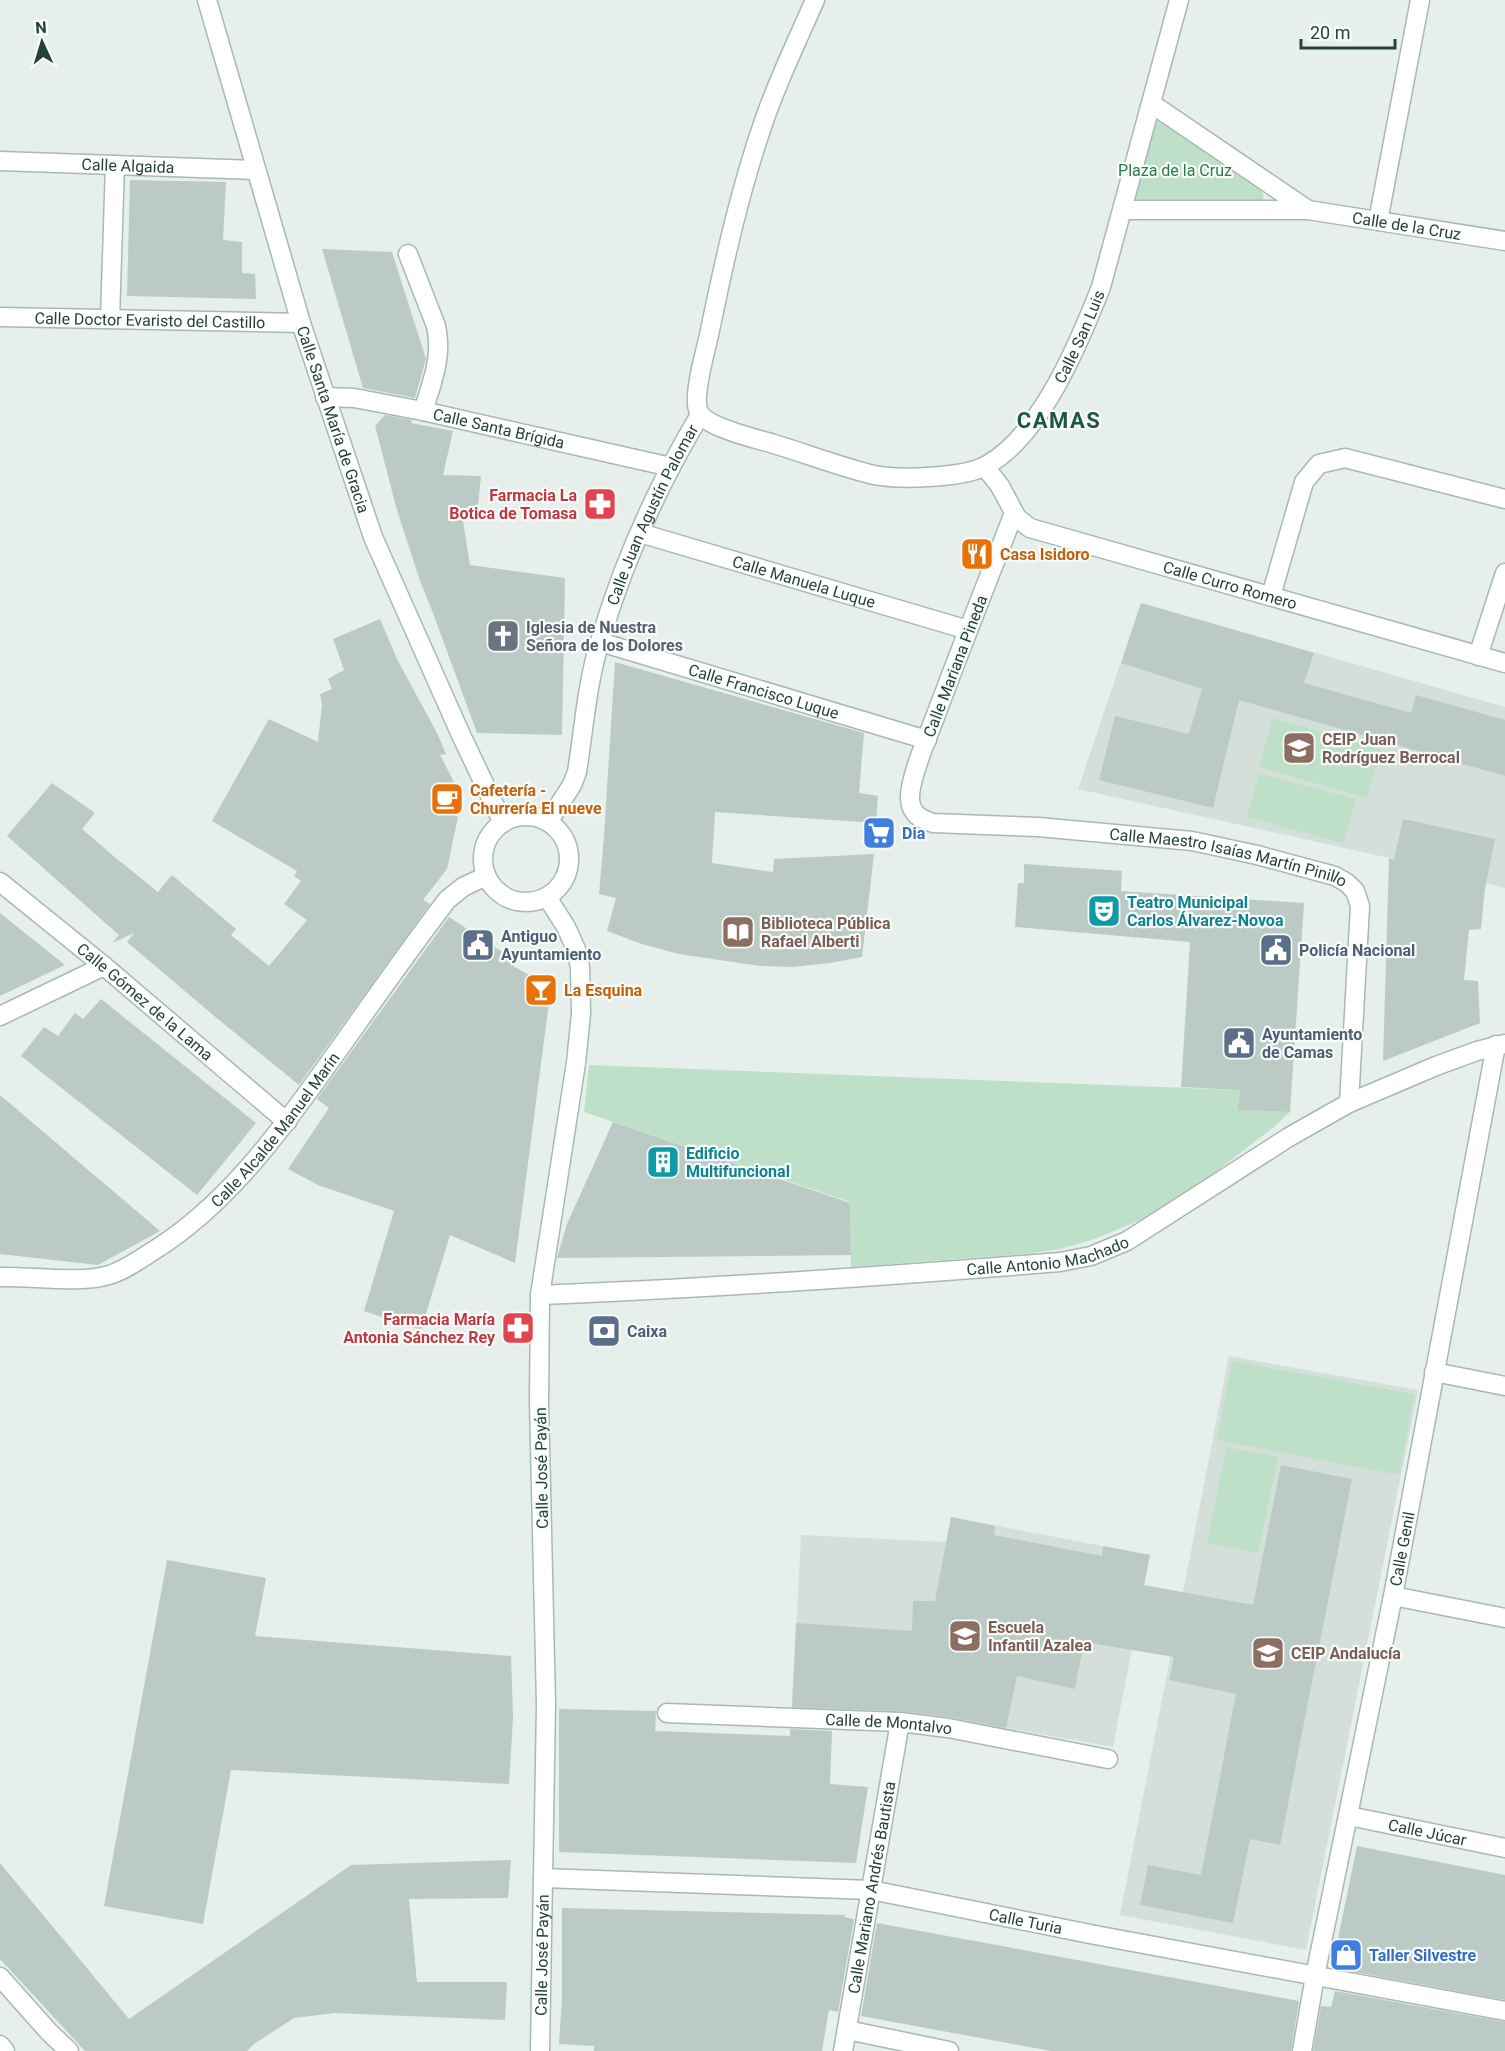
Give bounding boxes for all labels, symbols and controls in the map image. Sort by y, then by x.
north arrow [12,12,72,72]
scale bar [1301,12,1396,50]
text: N [35,18,47,37]
text: 20 m [1310,22,1350,43]
street label: Calle Algaida [81,155,175,177]
park label: Plaza de la Cruz [1118,161,1232,180]
street label: Calle de la Cruz [1351,208,1463,244]
street label: Calle San Luis [1050,288,1109,387]
street label: Calle Doctor Evaristo del Castillo [34,309,265,332]
street label: Calle Santa María de Gracia [293,323,373,515]
street label: Calle Santa Brígida [431,405,566,453]
district label: CAMAS [1017,408,1101,433]
street label: Calle Juan Agustín Palomar [603,421,703,608]
place label: Farmacia La Botica de Tomasa [449,486,577,523]
pharmacy icon: Farmacia La Botica de Tomasa [582,486,618,522]
restaurant icon: Casa Isidoro [959,536,995,572]
place label: Casa Isidoro [1000,545,1090,564]
street label: Calle Manuela Luque [730,552,878,612]
street label: Calle Curro Romero [1161,557,1299,613]
street label: Calle Mariana Pineda [920,592,991,740]
church icon: Iglesia de Nuestra Señora de los Dolores [485,618,521,654]
place label: Iglesia de Nuestra Señora de los Dolores [526,618,683,655]
street label: Calle Francisco Luque [686,660,841,723]
school or university icon: CEIP Juan Rodríguez Berrocal [1281,730,1317,766]
place label: CEIP Juan Rodríguez Berrocal [1322,730,1460,767]
cafe icon: Cafetería - Churrería El nueve [429,781,465,817]
place label: Cafetería - Churrería El nueve [470,781,602,818]
supermarket icon: Dia [861,815,897,851]
place label: Dia [902,824,926,843]
street label: Calle Maestro Isaías Martín Pinillo [1109,825,1350,891]
theatre icon: Teatro Municipal Carlos Álvarez-Novoa [1086,893,1122,929]
place label: Teatro Municipal Carlos Álvarez-Novoa [1127,893,1284,930]
library icon: Biblioteca Pública Rafael Alberti [720,914,756,950]
place label: Biblioteca Pública Rafael Alberti [761,914,891,951]
public building icon: Antiguo Ayuntamiento [460,927,496,963]
place label: Antiguo Ayuntamiento [501,927,601,964]
public building icon: Policía Nacional [1258,932,1294,968]
street label: Calle Gómez de la Lama [73,939,217,1065]
place label: Policía Nacional [1299,941,1415,960]
bar icon: La Esquina [523,972,559,1008]
place label: La Esquina [564,981,643,1000]
public building icon: Ayuntamiento de Camas [1221,1025,1257,1061]
place label: Ayuntamiento de Camas [1262,1025,1362,1062]
street label: Calle Alcalde Manuel Marín [207,1049,344,1211]
building icon: Edificio Multifuncional [645,1144,681,1180]
place label: Edificio Multifuncional [686,1144,790,1181]
street label: Calle Antonio Machado [966,1232,1132,1279]
place label: Farmacia María Antonia Sánchez Rey [343,1310,496,1347]
pharmacy icon: Farmacia María Antonia Sánchez Rey [500,1310,536,1346]
bank icon: Caixa [586,1313,622,1349]
place label: Caixa [627,1322,667,1341]
street label: Calle José Payán [531,1407,552,1529]
street label: Calle Genil [1386,1510,1419,1588]
school or university icon: Escuela Infantil Azalea [947,1618,983,1654]
place label: Escuela Infantil Azalea [988,1618,1092,1655]
school or university icon: CEIP Andalucía [1250,1635,1286,1671]
place label: CEIP Andalucía [1291,1644,1401,1663]
street label: Calle de Montalvo [825,1710,953,1738]
street label: Calle Mariano Andrés Bautista [844,1780,900,1995]
street label: Calle Júcar [1386,1815,1469,1850]
street label: Calle José Payán [532,1894,553,2016]
street label: Calle Turia [987,1905,1064,1938]
shop icon: Taller Silvestre [1328,1937,1364,1973]
place label: Taller Silvestre [1369,1946,1477,1965]

